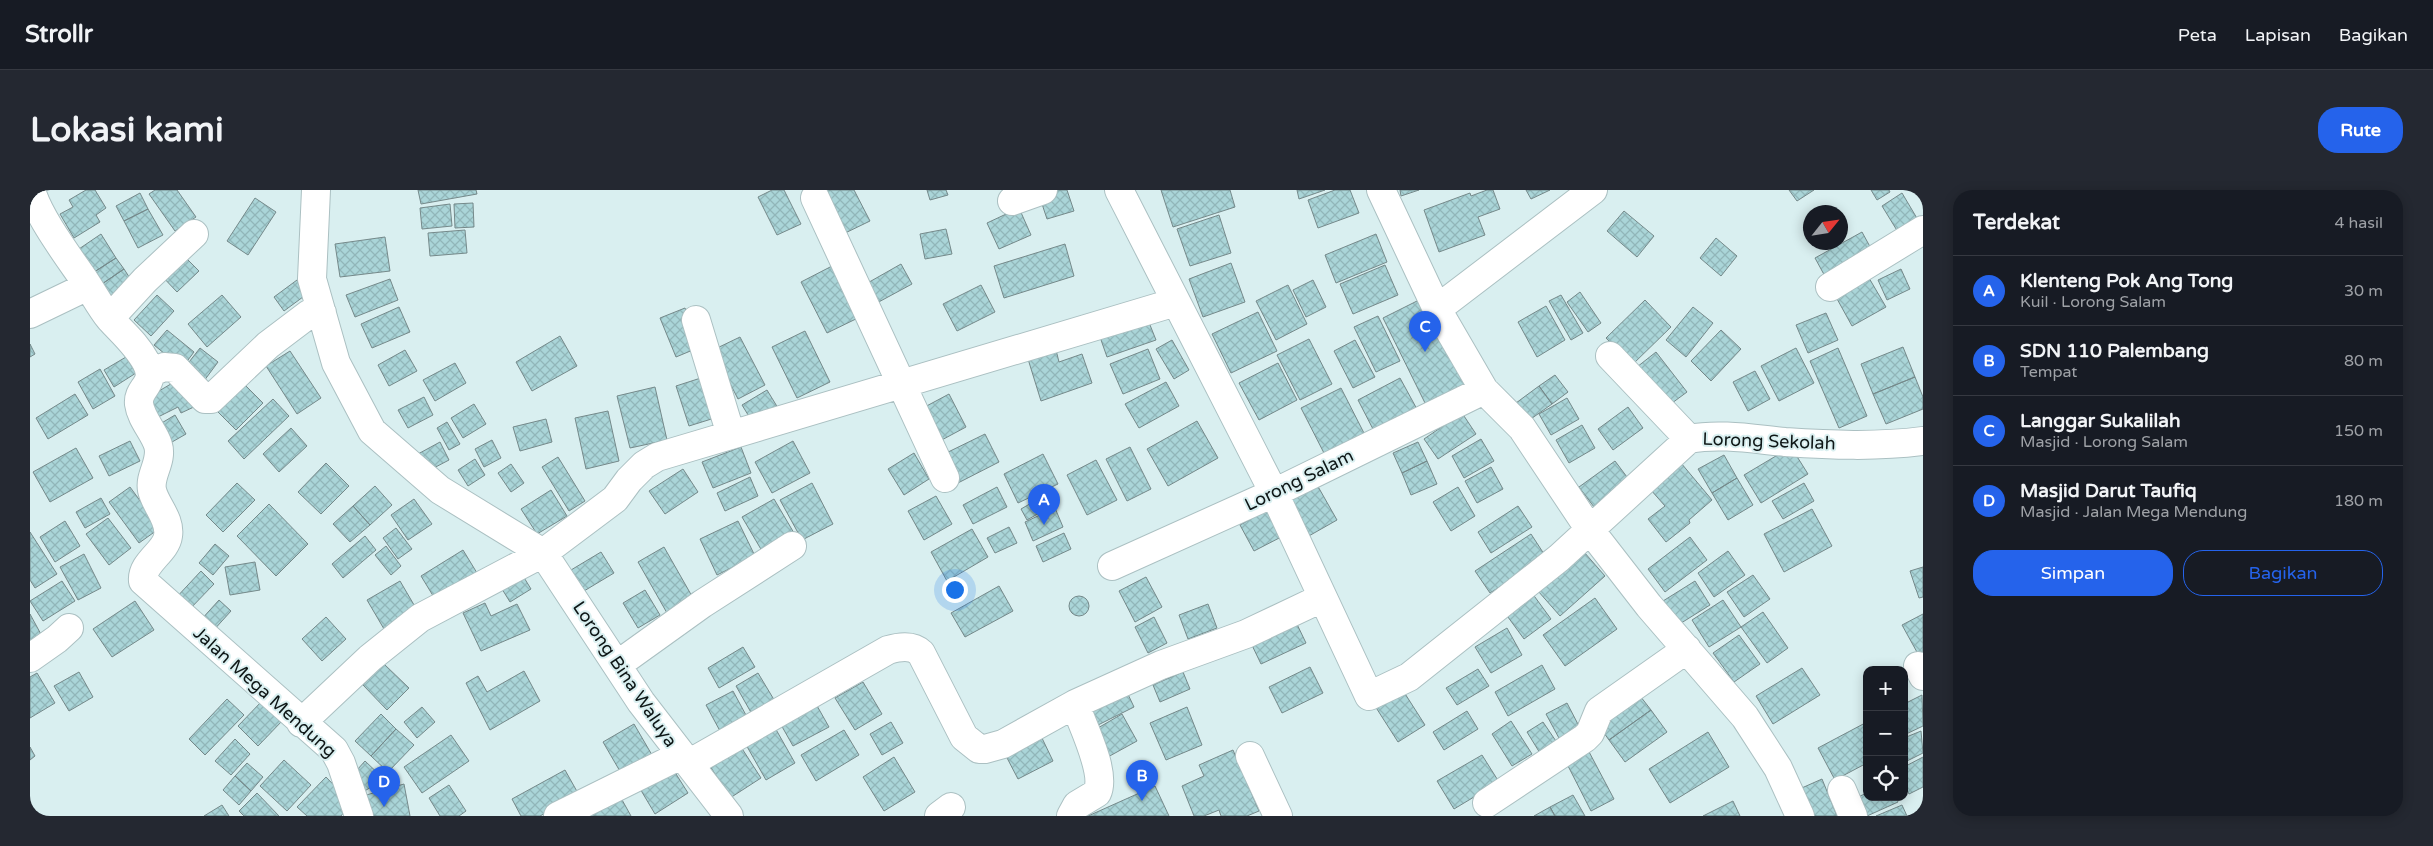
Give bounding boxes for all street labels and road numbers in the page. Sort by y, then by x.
street label: Lorong Sekolah [1702,428,1836,454]
street label: Lorong Salam [1241,444,1357,516]
street label: Lorong Bina Waluya [568,597,682,751]
street label: Jalan Mega Mendung [189,622,341,762]

